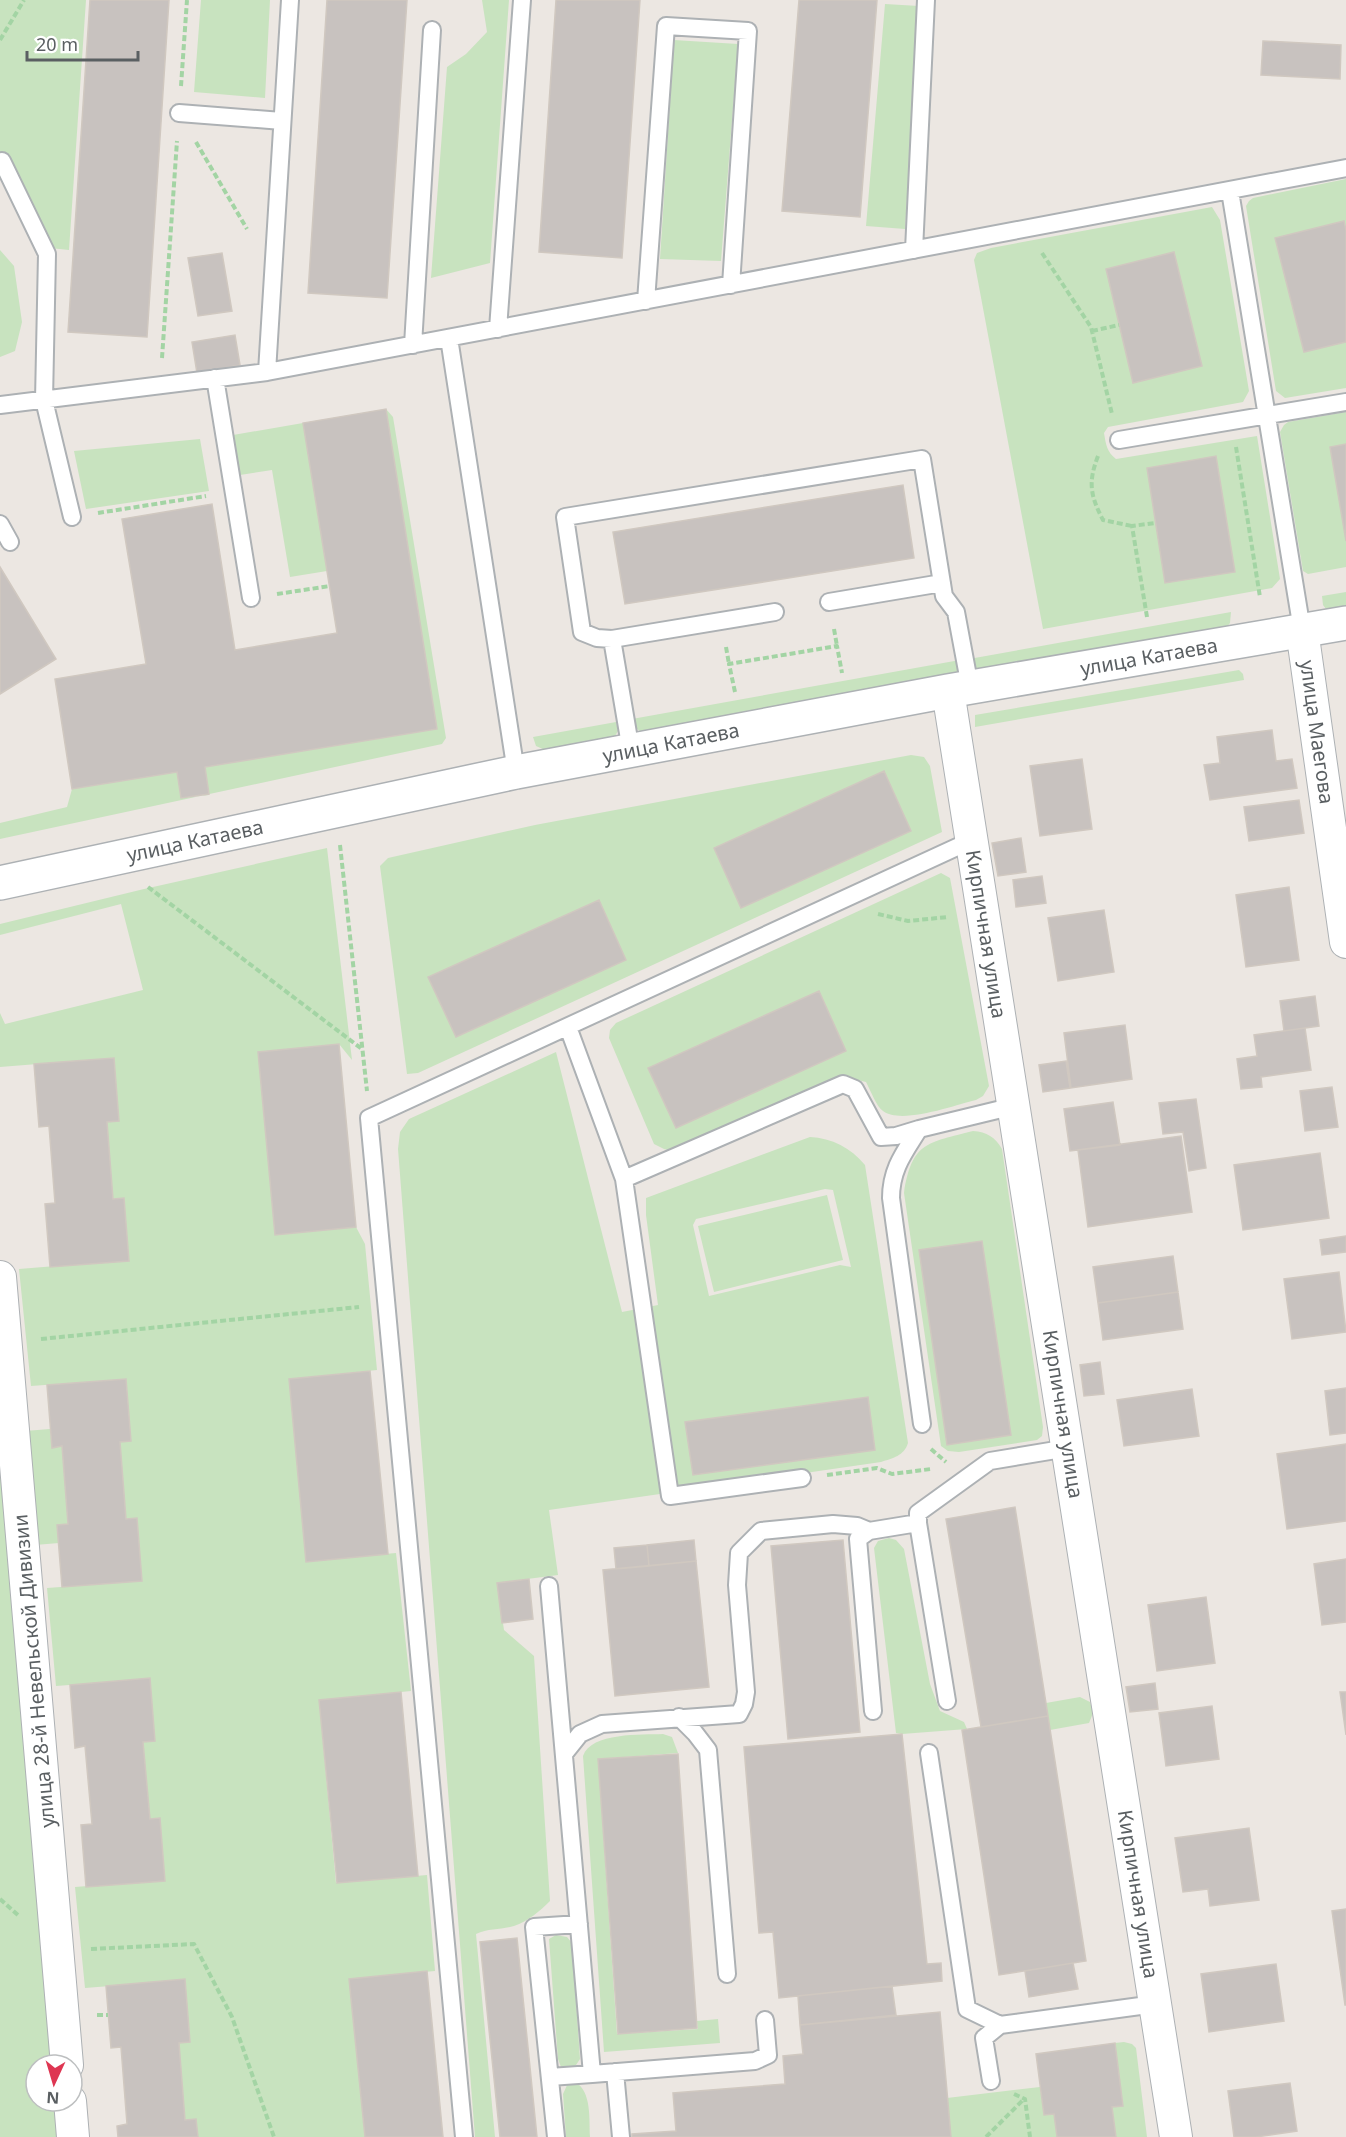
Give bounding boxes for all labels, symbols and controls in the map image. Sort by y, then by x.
scale bar [27,24,138,62]
text: 20 m [36,32,78,56]
street label: улица Катаева [1078,631,1220,682]
street label: улица Маегова [1294,658,1341,806]
street label: улица Катаева [600,716,742,769]
street label: улица Катаева [124,813,266,868]
street label: Кирпичная улица [960,848,1013,1020]
street label: Кирпичная улица [1037,1328,1090,1500]
street label: улица 28-й Невельской Дивизии [6,1513,61,1829]
street label: Кирпичная улица [1112,1808,1165,1980]
north arrow [24,2053,84,2113]
text: N [46,2087,60,2109]

